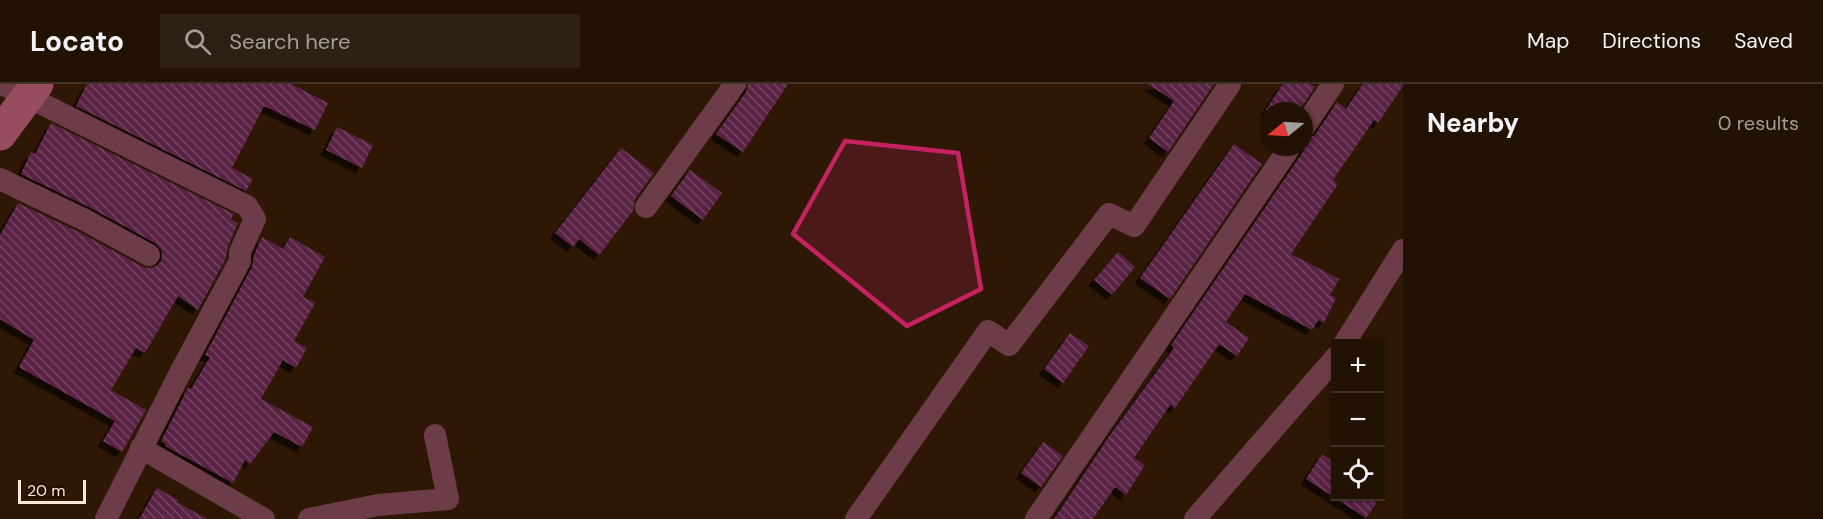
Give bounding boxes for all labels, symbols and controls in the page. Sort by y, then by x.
search box [160,14,580,68]
text: Locato [30,23,124,60]
icon: search [181,25,214,58]
text: Search here [229,27,351,56]
text: Map [1527,27,1569,55]
text: Directions [1602,27,1701,55]
text: Saved [1734,27,1793,55]
north arrow [1259,102,1313,156]
text: Nearby [1427,106,1519,140]
text: 0 results [1718,110,1799,136]
map controls [1331,339,1385,501]
button: + [1331,339,1385,393]
button: − [1331,393,1385,447]
button: locate [1331,447,1385,501]
scale bar [18,477,86,504]
text: 20 m [27,480,66,501]

